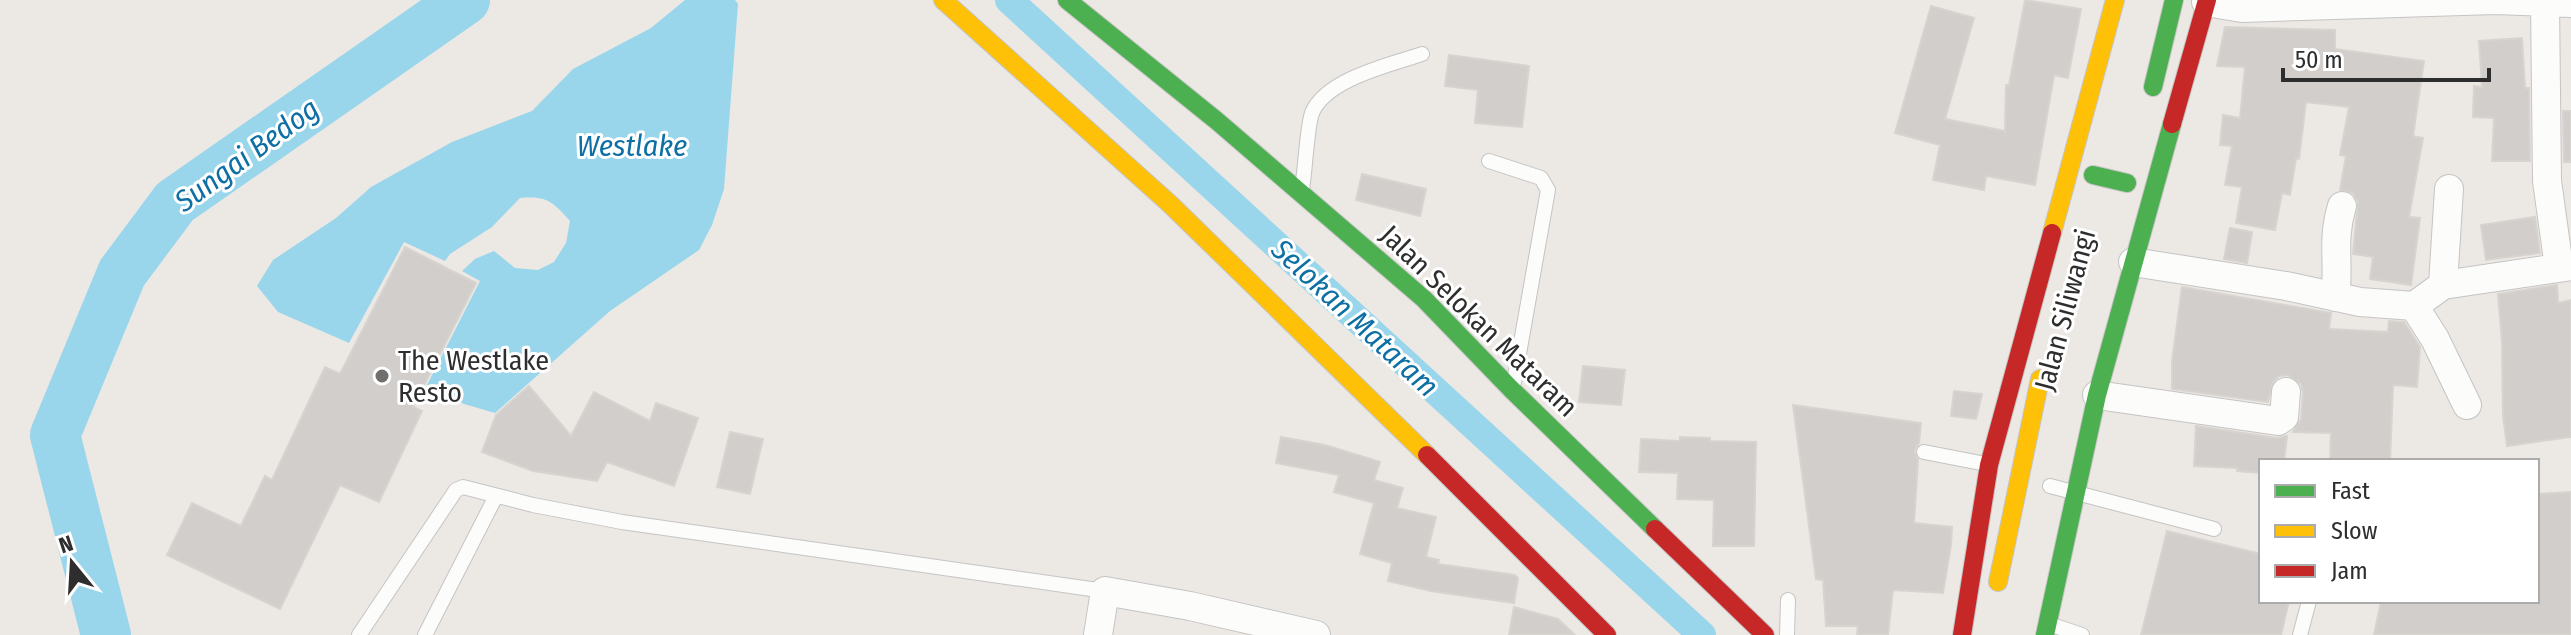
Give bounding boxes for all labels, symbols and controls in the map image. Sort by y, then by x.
scale bar [2283,32,2489,82]
text: 50 m [2295,46,2343,74]
water label: Sungai Bedog [167,91,326,220]
water label: Westlake [577,128,687,164]
street label: Jalan Selokan Mataram [1374,218,1584,424]
street label: Jalan Siliwangi [2028,226,2102,394]
water label: Selokan Mataram [1263,231,1446,404]
place label: The Westlake Resto [398,344,549,409]
marker: The Westlake Resto [373,367,391,385]
legend [2259,459,2539,603]
text: Fast [2331,477,2370,505]
text: Slow [2331,517,2378,545]
north arrow [32,523,112,603]
text: N [56,530,76,559]
text: Jam [2331,557,2368,585]

